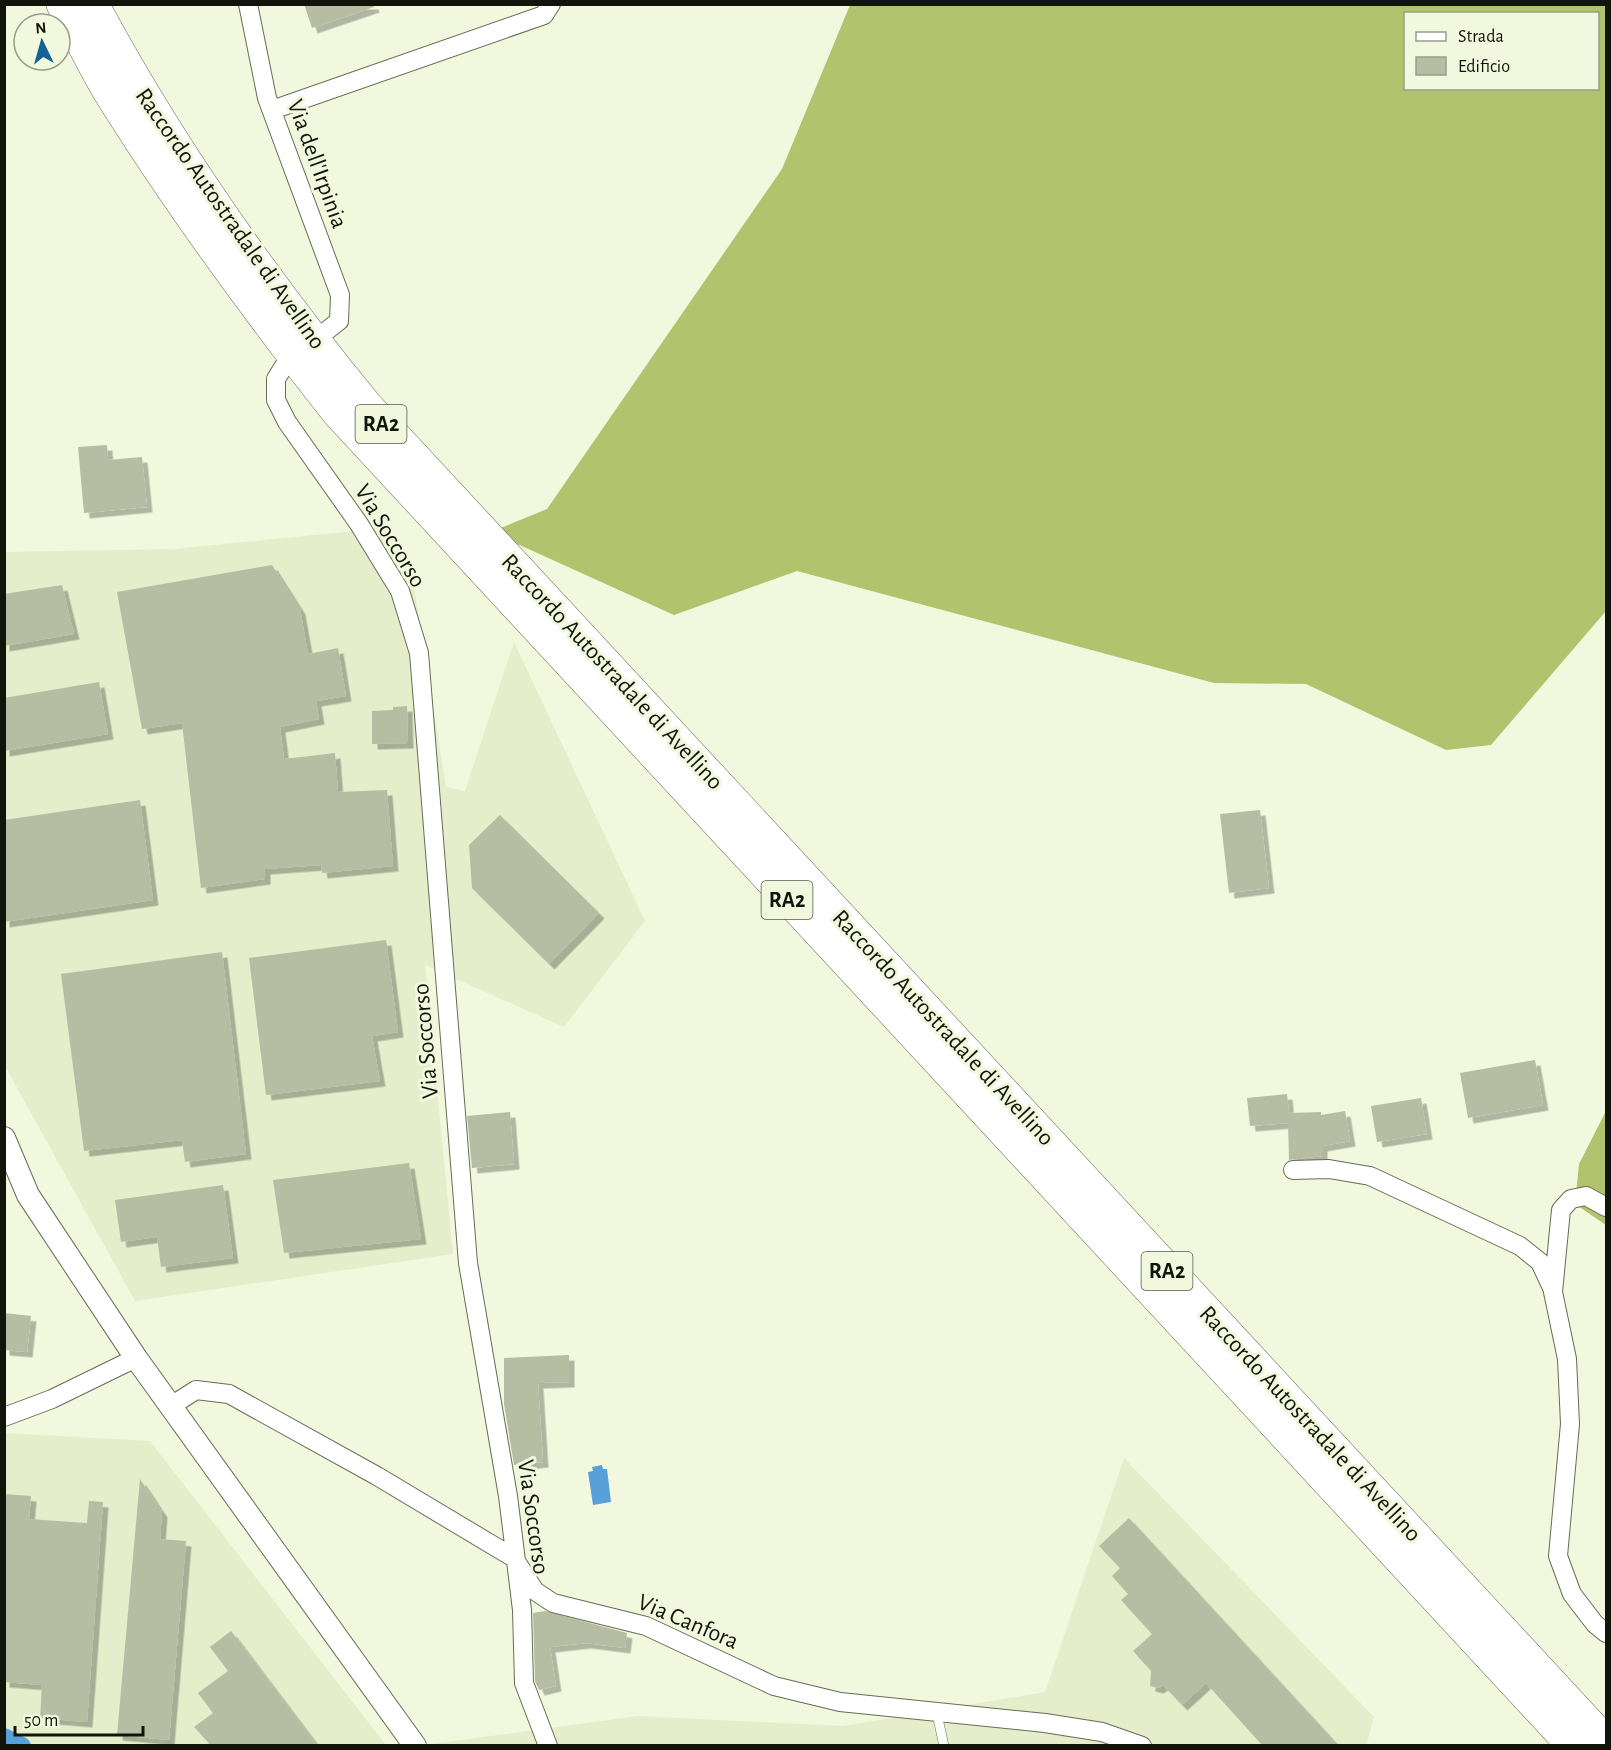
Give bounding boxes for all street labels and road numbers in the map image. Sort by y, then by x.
street label: Raccordo Autostradale di Avellino [131,84,329,354]
street label: Via dell'Irpinia [283,96,351,232]
road number: RA2 [356,405,406,443]
street label: Via Soccorso [350,480,430,592]
street label: Raccordo Autostradale di Avellino [497,550,727,794]
road number: RA2 [762,881,812,919]
street label: Raccordo Autostradale di Avellino [828,906,1058,1150]
street label: Via Soccorso [409,982,443,1100]
road number: RA2 [1142,1252,1192,1290]
street label: Raccordo Autostradale di Avellino [1195,1302,1425,1546]
street label: Via Soccorso [513,1458,553,1576]
street label: Via Canfora [634,1590,742,1654]

